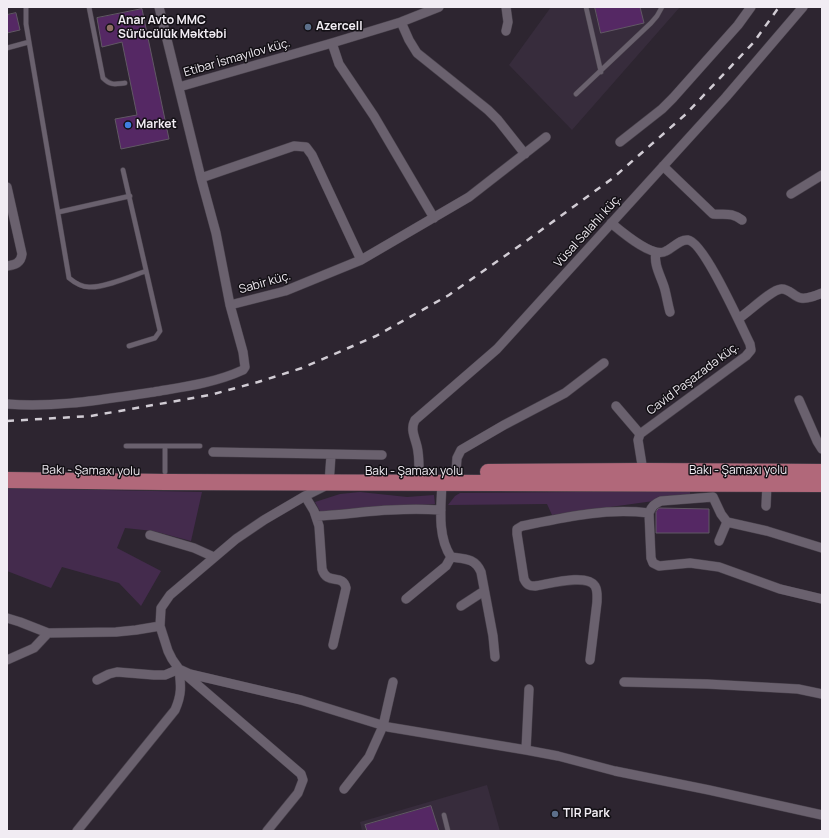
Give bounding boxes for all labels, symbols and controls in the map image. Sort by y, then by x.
place label: Anar Avto MMC Sürücülük Məktəbi [118,14,227,42]
place label: Azercell [316,20,363,34]
marker: Azercell [303,22,313,32]
marker: Anar Avto MMC Sürücülük Məktəbi [105,23,115,33]
street label: Etibar İsmayılov küç. [182,36,292,80]
place label: Market [136,118,177,132]
marker: Market [123,120,133,130]
street label: Vüsal Salahlı küç. [551,191,625,271]
street label: Sabir küç. [237,269,293,297]
street label: Cavid Paşazadə küç. [644,340,742,418]
street label: Bakı - Şamaxı yolu [42,463,140,479]
street label: Bakı - Şamaxı yolu [689,464,787,478]
street label: Bakı - Şamaxı yolu [365,465,463,479]
place label: TIR Park [563,807,610,821]
marker: TIR Park [550,809,560,819]

